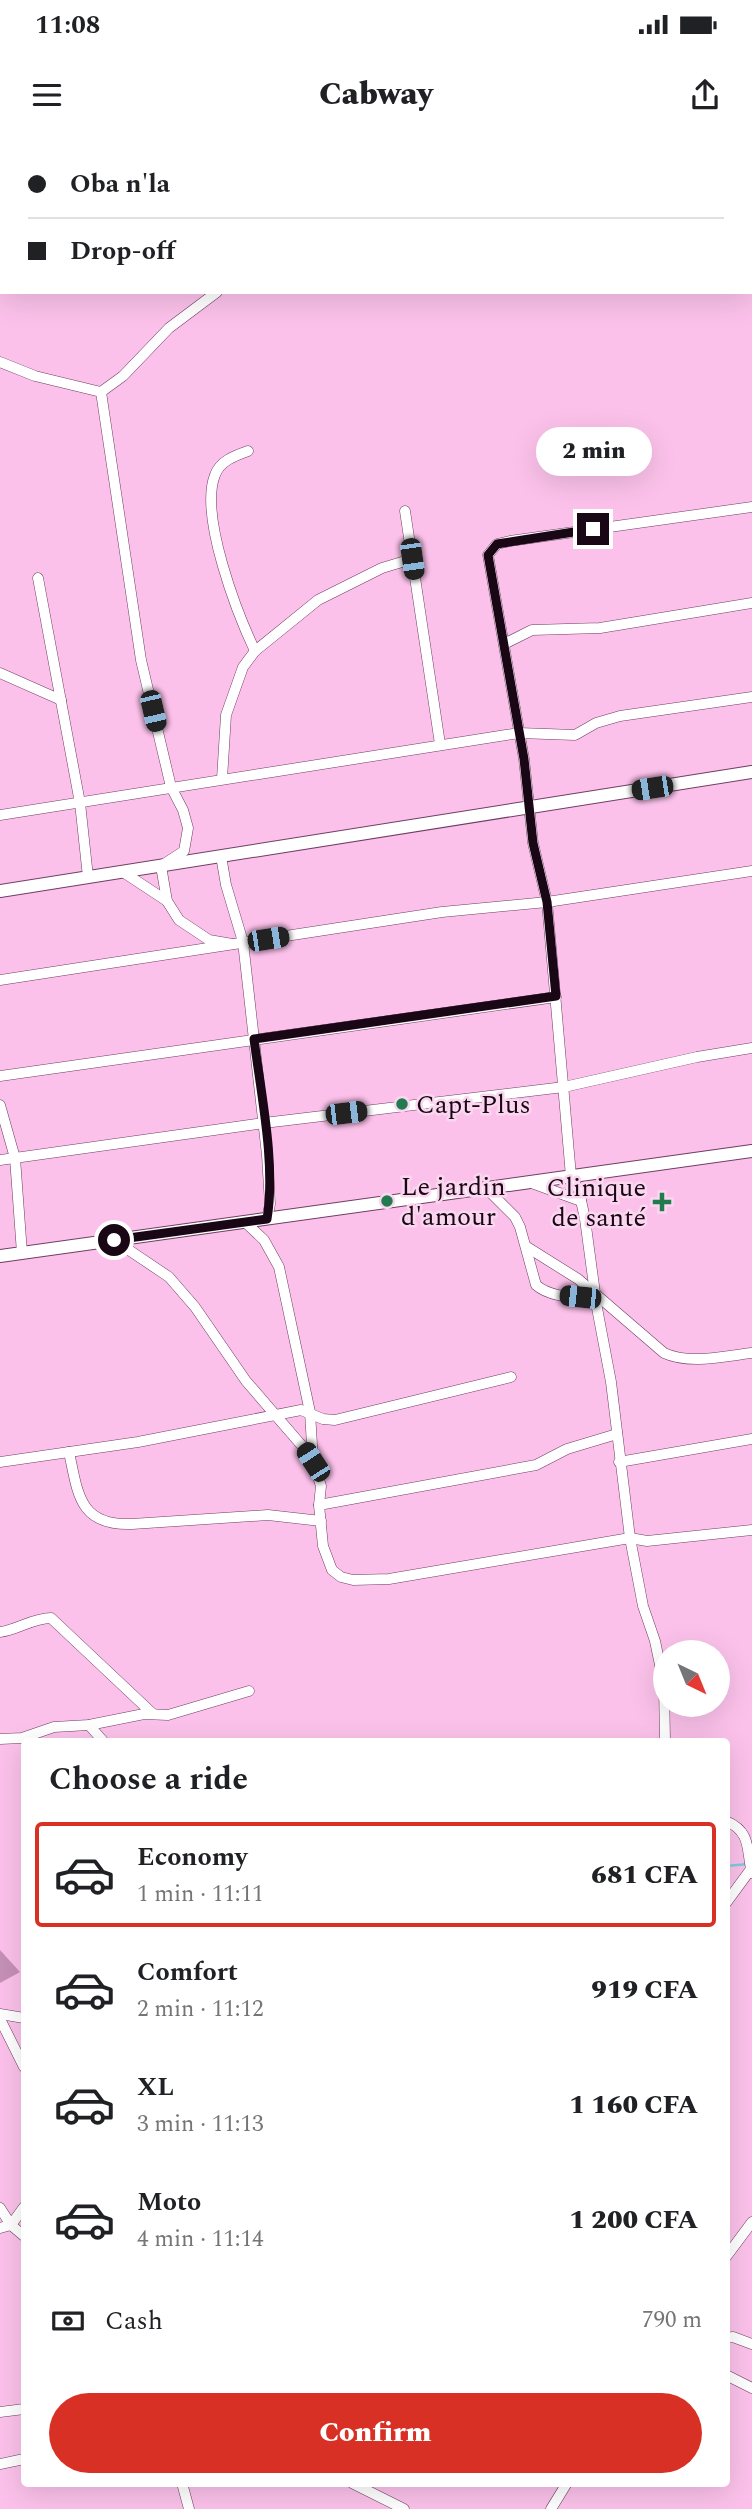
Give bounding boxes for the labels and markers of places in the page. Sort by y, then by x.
place label: Capt-Plus [416,1085,531,1125]
marker: Capt-Plus [394,1096,410,1112]
place label: Le jardin d'amour [401,1167,506,1237]
place label: Clinique de santé [547,1168,646,1238]
marker: Clinique de santé [652,1192,672,1212]
marker: Le jardin d'amour [379,1193,395,1209]

